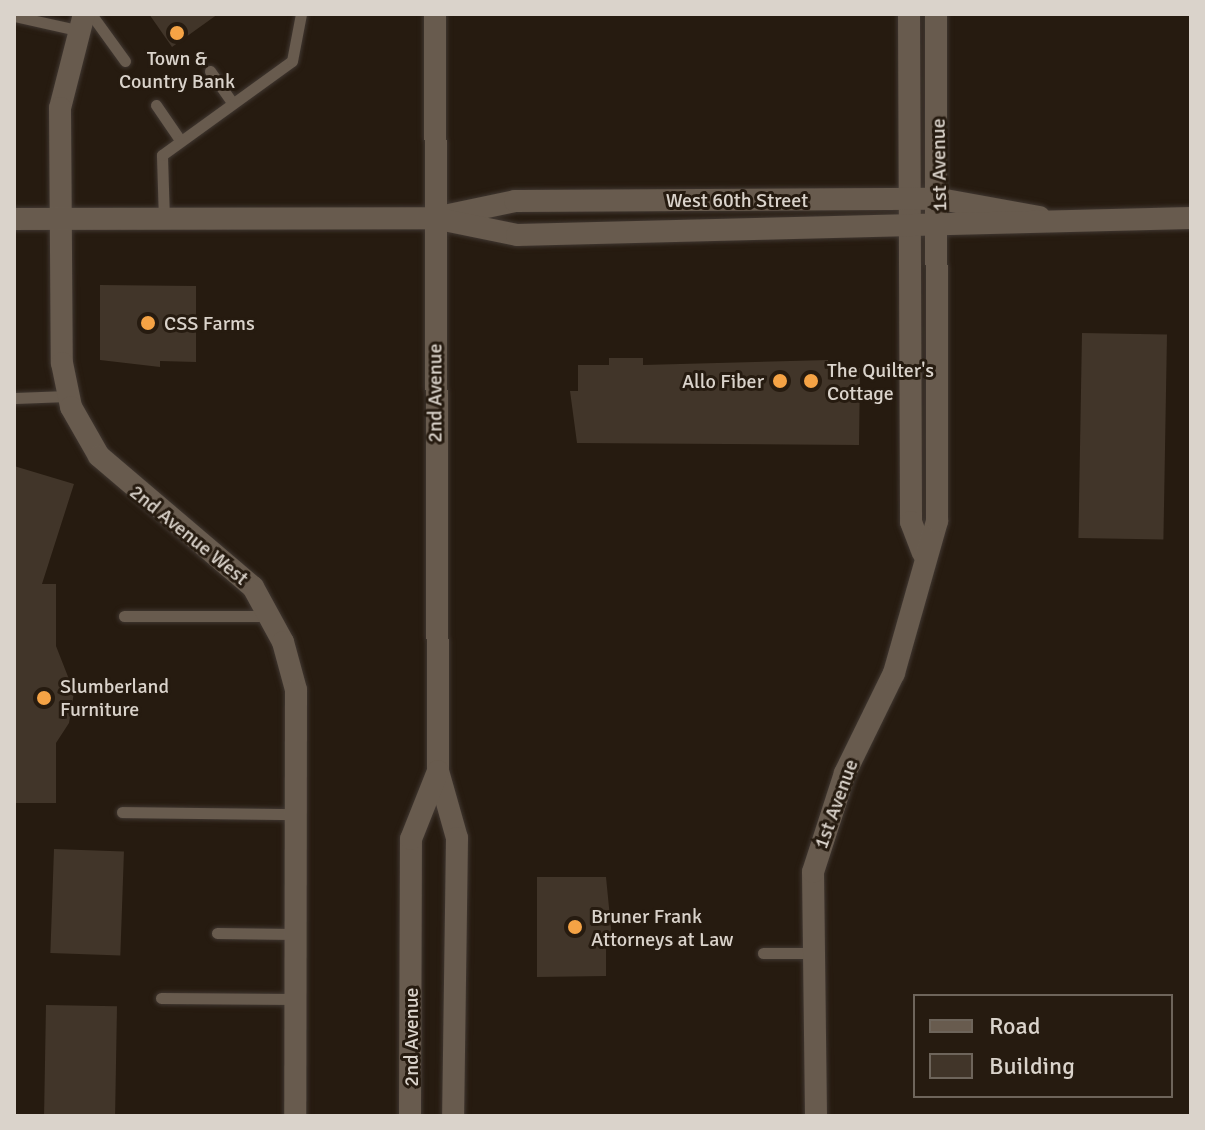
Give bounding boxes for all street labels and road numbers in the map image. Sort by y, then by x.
street label: 1st Avenue [926,118,952,212]
street label: West 60th Street [666,188,808,212]
street label: 2nd Avenue [423,343,447,443]
street label: 2nd Avenue West [125,480,253,590]
street label: 1st Avenue [809,756,863,852]
street label: 2nd Avenue [399,987,423,1087]

